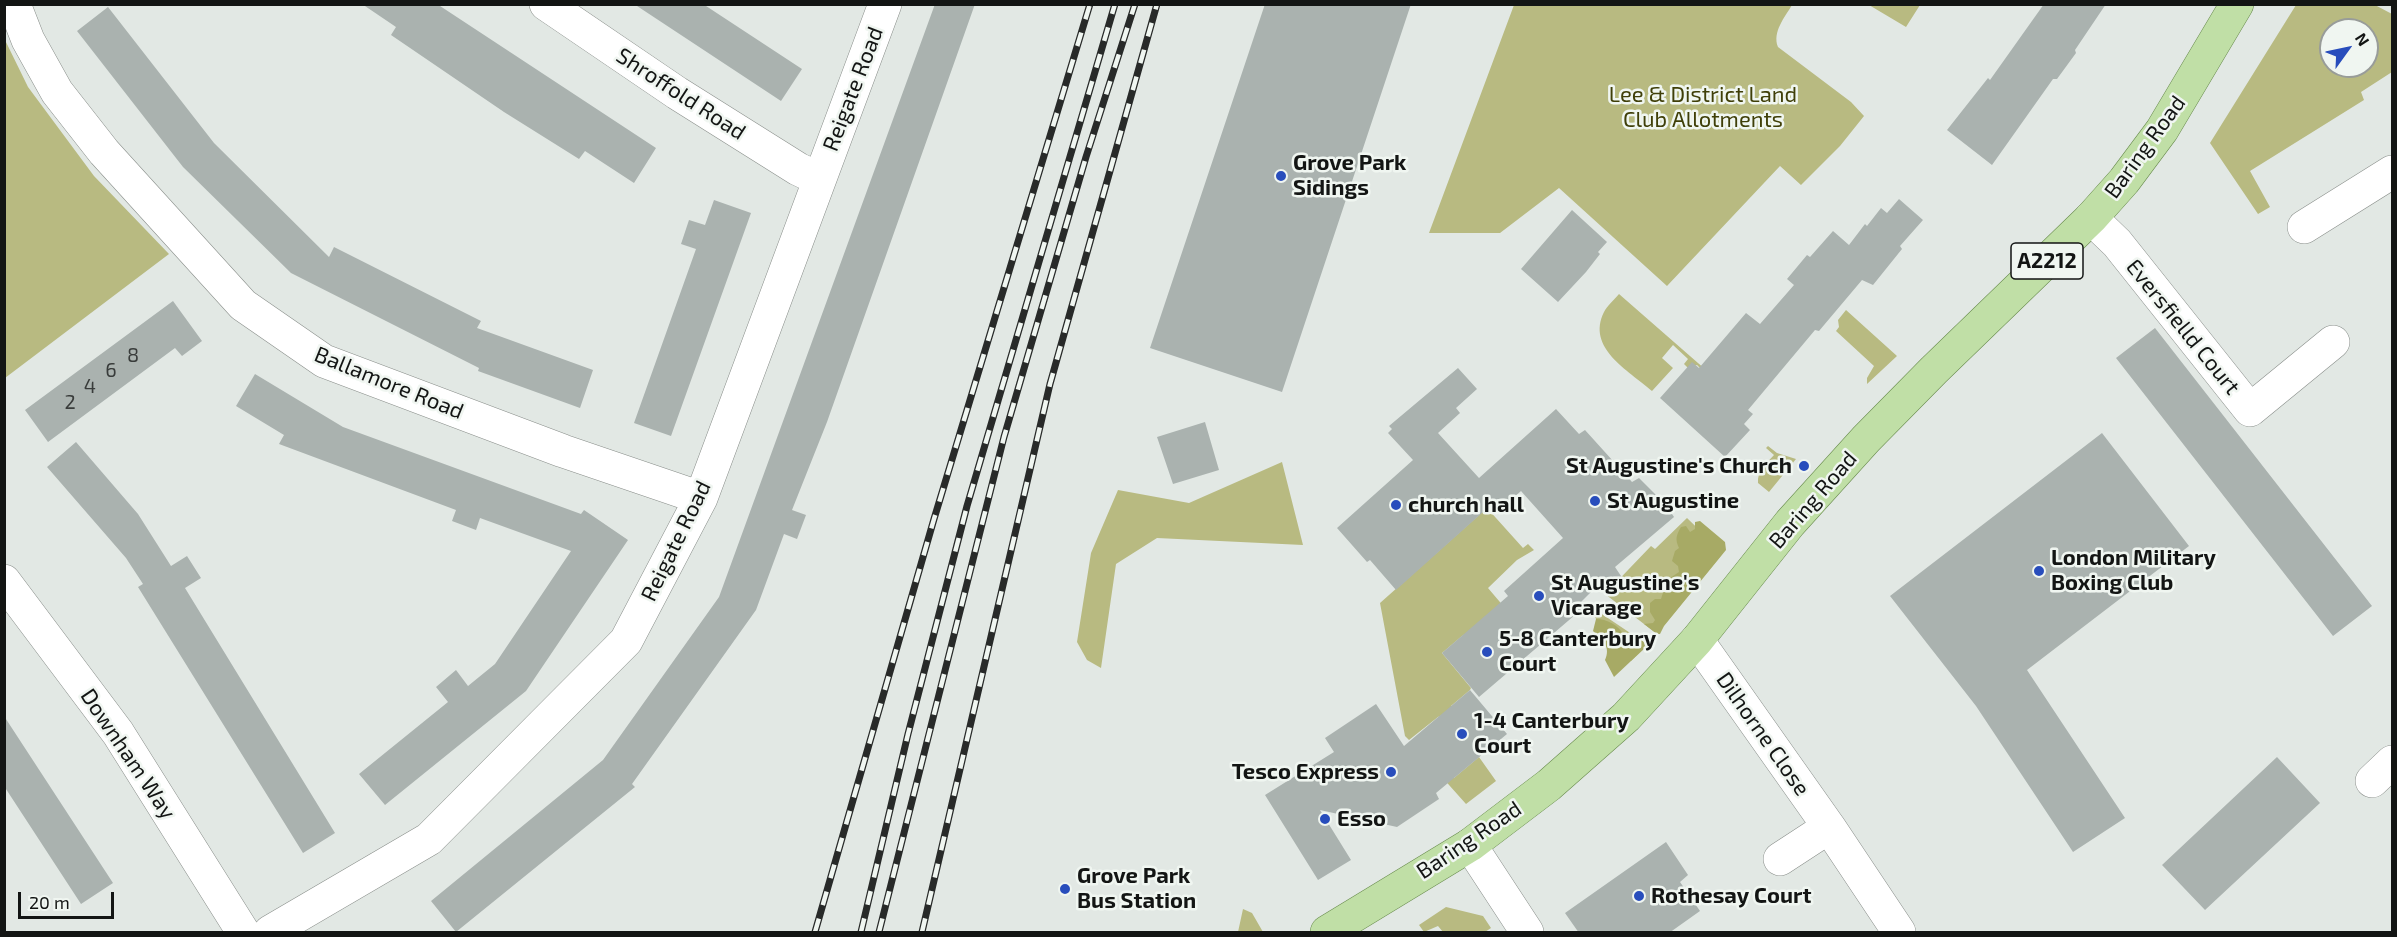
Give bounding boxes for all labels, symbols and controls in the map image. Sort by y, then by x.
north arrow [2319,18,2379,78]
street label: Reigate Road [817,23,889,155]
text: N [2352,29,2374,49]
street label: Shroffold Road [611,42,751,146]
park label: Lee & District Land Club Allotments [1609,82,1797,134]
street label: Baring Road [2099,90,2191,204]
place label: Grove Park Sidings [1293,150,1406,202]
marker: Grove Park Sidings [1274,169,1288,183]
road number: A2212 [2011,243,2083,279]
street label: Eversfielld Court [2120,254,2246,400]
street label: Ballamore Road [311,341,467,425]
house number: 8 [127,343,139,367]
house number: 6 [105,358,117,382]
house number: 4 [84,374,96,398]
house number: 2 [64,390,76,414]
street label: Baring Road [1763,446,1863,554]
place label: St Augustine's Church [1566,453,1792,479]
marker: St Augustine's Church [1797,459,1811,473]
street label: Reigate Road [635,476,717,606]
place label: St Augustine [1607,488,1739,514]
place label: church hall [1408,492,1524,518]
marker: St Augustine [1588,494,1602,508]
marker: church hall [1389,498,1403,512]
place label: London Military Boxing Club [2051,545,2216,596]
marker: London Military Boxing Club [2032,564,2046,578]
place label: St Augustine's Vicarage [1551,570,1699,622]
marker: St Augustine's Vicarage [1532,589,1546,603]
place label: 5-8 Canterbury Court [1499,626,1656,678]
marker: 5-8 Canterbury Court [1480,645,1494,659]
street label: Dilhorne Close [1711,667,1815,801]
street label: Downham Way [75,684,181,824]
place label: 1-4 Canterbury Court [1474,708,1629,760]
marker: 1-4 Canterbury Court [1455,727,1469,741]
place label: Tesco Express [1232,759,1379,785]
marker: Tesco Express [1384,765,1398,779]
street label: Baring Road [1412,795,1526,885]
place label: Esso [1337,806,1386,832]
marker: Esso [1318,812,1332,826]
place label: Grove Park Bus Station [1077,863,1196,914]
scale bar [21,880,117,918]
marker: Grove Park Bus Station [1058,882,1072,896]
place label: Rothesay Court [1651,883,1811,909]
marker: Rothesay Court [1632,889,1646,903]
text: 20 m [29,891,70,913]

